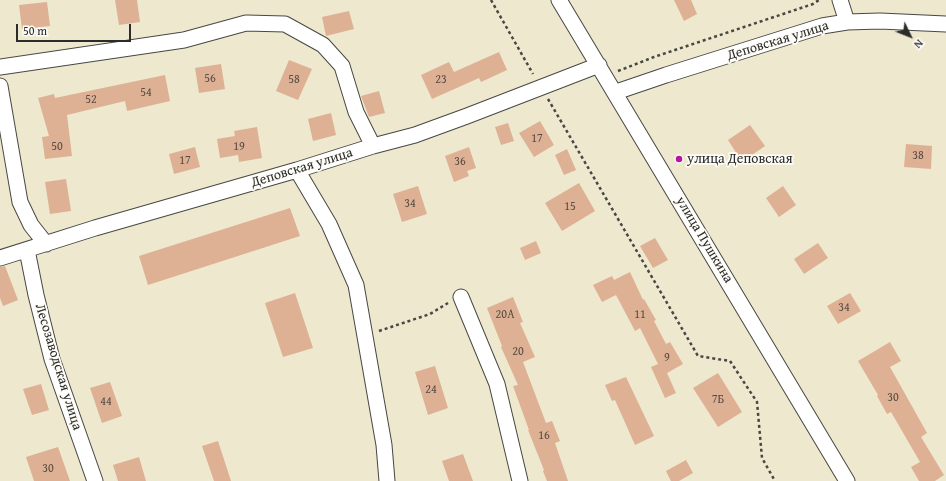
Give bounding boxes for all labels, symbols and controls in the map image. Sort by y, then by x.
scale bar [18,16,133,42]
north arrow [890,16,930,56]
street label: Деповская улица [725,18,831,64]
text: 50 m [23,22,47,39]
text: N [910,36,927,52]
house number: 56 [204,72,216,86]
house number: 58 [288,73,300,87]
house number: 23 [435,73,447,87]
house number: 54 [140,86,152,100]
house number: 52 [85,93,97,107]
house number: 17 [531,132,543,146]
house number: 50 [51,140,63,154]
house number: 19 [233,140,245,154]
street label: Деповская улица [249,145,355,191]
house number: 38 [912,149,924,163]
place label: улица Деповская [687,151,793,167]
house number: 17 [179,154,191,168]
marker: улица Деповская [674,154,684,164]
house number: 36 [454,155,466,169]
street label: улица Пушкина [672,194,736,286]
house number: 34 [404,197,416,211]
house number: 15 [564,200,576,214]
house number: 34 [838,301,850,315]
street label: Лесозаводская улица [31,302,85,432]
house number: 20А [496,308,514,322]
house number: 11 [634,308,646,322]
house number: 20 [512,345,524,359]
house number: 9 [664,351,670,365]
house number: 24 [425,383,437,397]
house number: 30 [887,391,899,405]
house number: 7Б [712,393,724,407]
house number: 44 [100,395,112,409]
house number: 16 [538,429,550,443]
house number: 30 [42,462,54,476]

